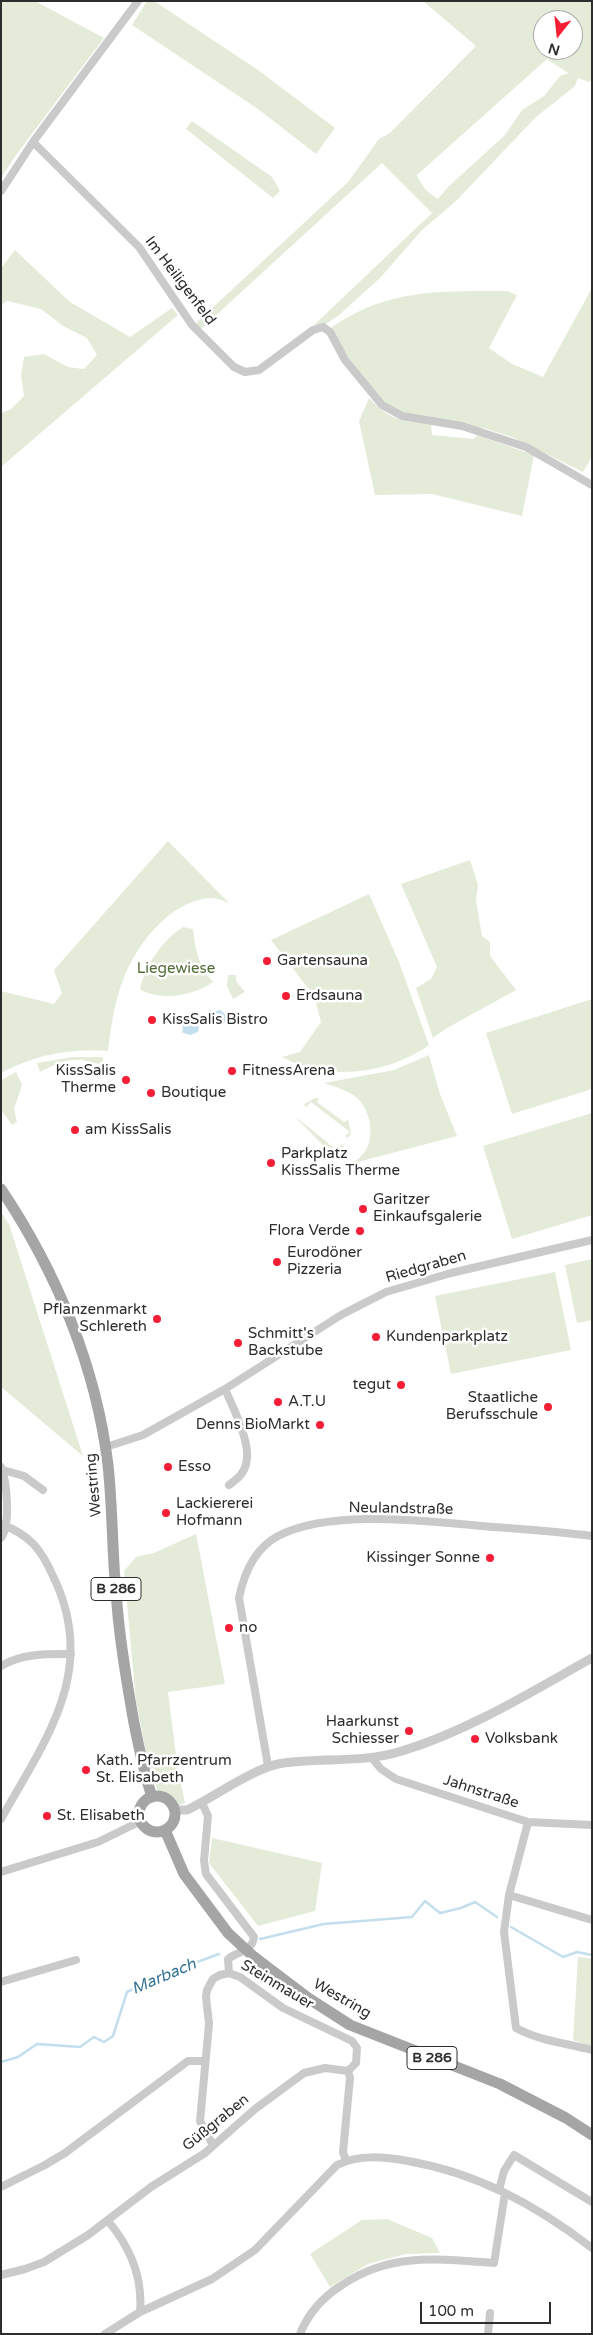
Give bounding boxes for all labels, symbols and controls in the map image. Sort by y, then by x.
north arrow [533,10,583,60]
text: N [546,39,562,59]
street label: Im Heiligenfeld [141,233,219,329]
place label: Gartensauna [277,952,368,970]
marker: Gartensauna [261,955,273,967]
park label: Liegewiese [137,960,215,978]
place label: Erdsauna [296,987,363,1005]
marker: Erdsauna [280,990,292,1002]
place label: KissSalis Bistro [162,1011,268,1029]
marker: KissSalis Bistro [146,1014,158,1026]
place label: KissSalis Therme [56,1062,116,1097]
place label: FitnessArena [242,1062,335,1080]
marker: FitnessArena [226,1065,238,1077]
marker: KissSalis Therme [120,1074,132,1086]
place label: Boutique [161,1084,226,1102]
marker: Boutique [145,1087,157,1099]
place label: am KissSalis [85,1121,172,1139]
marker: am KissSalis [69,1124,81,1136]
place label: Parkplatz KissSalis Therme [281,1145,400,1180]
marker: Parkplatz KissSalis Therme [265,1157,277,1169]
place label: Garitzer Einkaufsgalerie [373,1191,482,1226]
marker: Garitzer Einkaufsgalerie [357,1203,369,1215]
place label: Flora Verde [269,1222,350,1240]
marker: Flora Verde [354,1225,366,1237]
place label: Eurodöner Pizzeria [287,1244,362,1279]
street label: Riedgraben [384,1247,468,1287]
marker: Eurodöner Pizzeria [271,1256,283,1268]
place label: Pflanzenmarkt Schlereth [43,1301,147,1336]
marker: Pflanzenmarkt Schlereth [151,1313,163,1325]
place label: Schmitt's Backstube [248,1325,323,1360]
place label: Kundenparkplatz [386,1328,508,1346]
marker: Kundenparkplatz [370,1331,382,1343]
marker: Schmitt's Backstube [232,1337,244,1349]
place label: tegut [353,1376,391,1394]
marker: tegut [395,1379,407,1391]
place label: Staatliche Berufsschule [446,1389,538,1424]
place label: A.T.U [288,1393,326,1411]
marker: A.T.U [272,1396,284,1408]
marker: Staatliche Berufsschule [542,1401,554,1413]
place label: Denns BioMarkt [196,1416,310,1434]
marker: Denns BioMarkt [314,1419,326,1431]
street label: Westring [82,1452,106,1518]
place label: Esso [178,1458,211,1476]
marker: Esso [162,1461,174,1473]
place label: Lackiererei Hofmann [176,1495,253,1530]
street label: Neulandstraße [348,1499,454,1519]
marker: Lackiererei Hofmann [160,1507,172,1519]
place label: Kissinger Sonne [366,1549,480,1567]
marker: Kissinger Sonne [484,1552,496,1564]
road number: B 286 [91,1578,141,1600]
place label: no [239,1619,257,1637]
marker: no [223,1622,235,1634]
place label: Haarkunst Schiesser [326,1713,399,1748]
marker: Haarkunst Schiesser [403,1725,415,1737]
place label: Volksbank [485,1730,558,1748]
marker: Volksbank [469,1733,481,1745]
place label: Kath. Pfarrzentrum St. Elisabeth [96,1752,232,1787]
marker: Kath. Pfarrzentrum St. Elisabeth [80,1764,92,1776]
street label: Jahnstraße [441,1771,521,1813]
place label: St. Elisabeth [57,1807,145,1825]
marker: St. Elisabeth [41,1810,53,1822]
water label: Marbach [129,1955,199,1999]
street label: Steinmauer [237,1956,317,2014]
street label: Westring [310,1975,374,2023]
road number: B 286 [407,2046,457,2070]
street label: Güßgraben [179,2091,253,2155]
scale bar [423,2292,554,2324]
text: 100 m [428,2302,474,2320]

